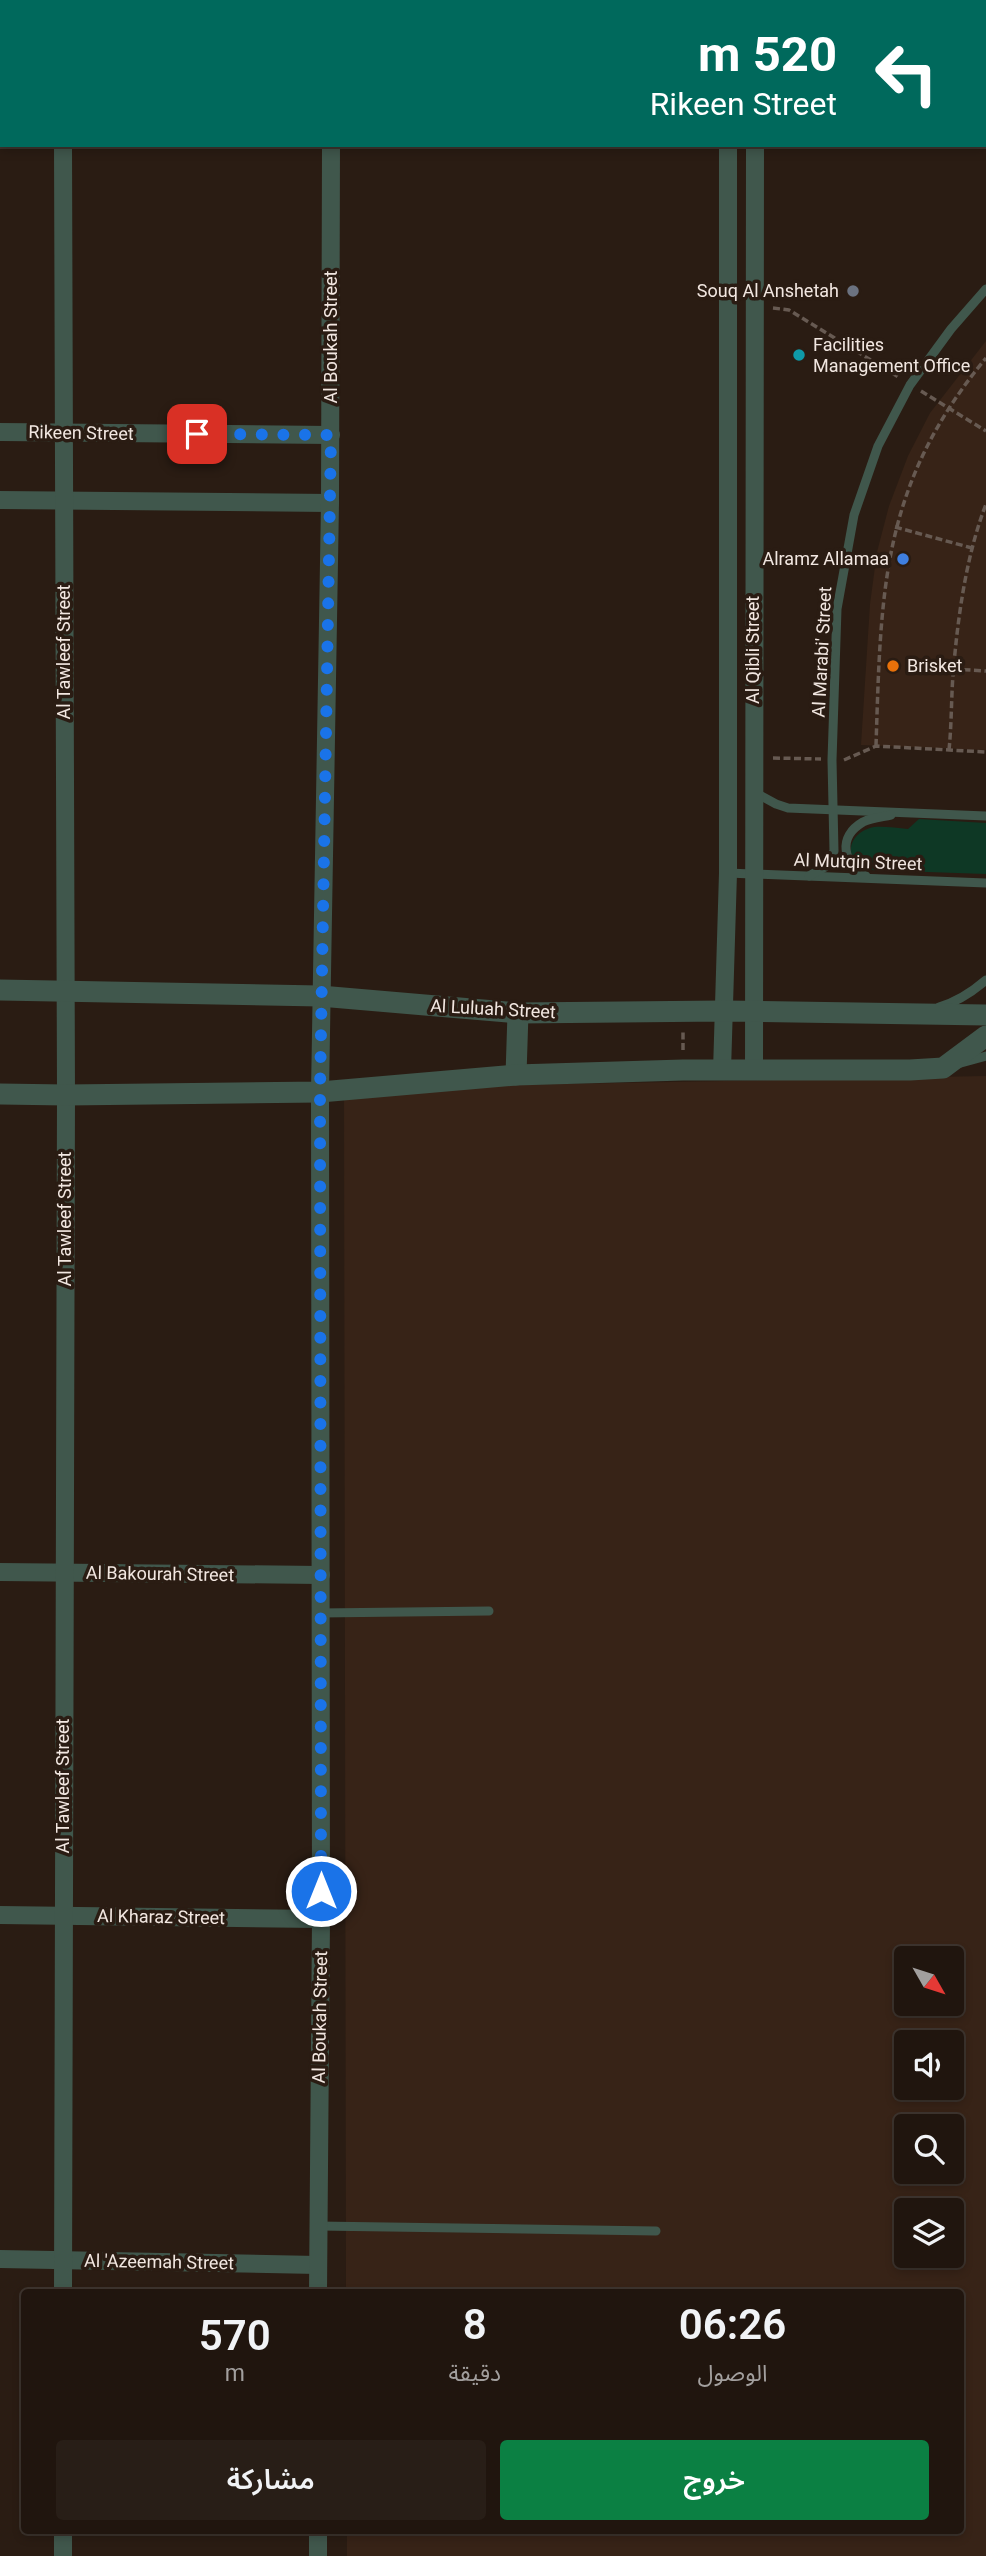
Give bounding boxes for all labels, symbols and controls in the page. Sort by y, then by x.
text: 520 m [698,26,837,83]
icon: left [861,28,952,119]
text: Rikeen Street [650,85,837,123]
street label: Al Boukah Street [320,271,341,403]
place label: Souq Al Anshetah [697,280,839,301]
marker: Souq Al Anshetah [845,283,861,299]
place label: Facilities Management Office [813,334,970,376]
marker: Facilities Management Office [791,347,807,363]
pin [167,404,227,464]
icon: arrive [178,415,216,453]
street label: Rikeen Street [28,421,134,444]
place label: Alramz Allamaa [763,548,889,569]
marker: Alramz Allamaa [895,551,911,567]
street label: Al Tawleef Street [53,584,74,719]
street label: Al Marabi' Street [808,586,835,718]
street label: Al Qibli Street [742,596,763,704]
place label: Brisket [907,655,962,676]
marker: Brisket [885,658,901,674]
street label: Al Mutqin Street [793,849,923,874]
street label: Al Luluah Street [430,995,556,1022]
street label: Al Tawleef Street [54,1151,75,1286]
street label: Al Bakourah Street [86,1562,234,1585]
street label: Al Tawleef Street [52,1718,73,1853]
position arrow [284,1854,358,1928]
street label: Al Kharaz Street [97,1905,225,1928]
north arrow [894,1946,964,2016]
map controls [894,1946,964,2268]
street label: Al Boukah Street [308,1950,331,2084]
button: sound [894,2030,964,2100]
button: search [894,2114,964,2184]
button: layers [894,2198,964,2268]
street label: Al 'Azeemah Street [84,2250,234,2273]
text: 8 [463,2300,487,2349]
text: 06:26 [679,2300,786,2349]
text: 570 [199,2311,271,2360]
text: m [225,2360,245,2387]
text: دقيقة [449,2360,501,2387]
text: الوصول [698,2360,767,2387]
button: مشاركة [56,2440,486,2520]
button: خروج [500,2440,929,2520]

